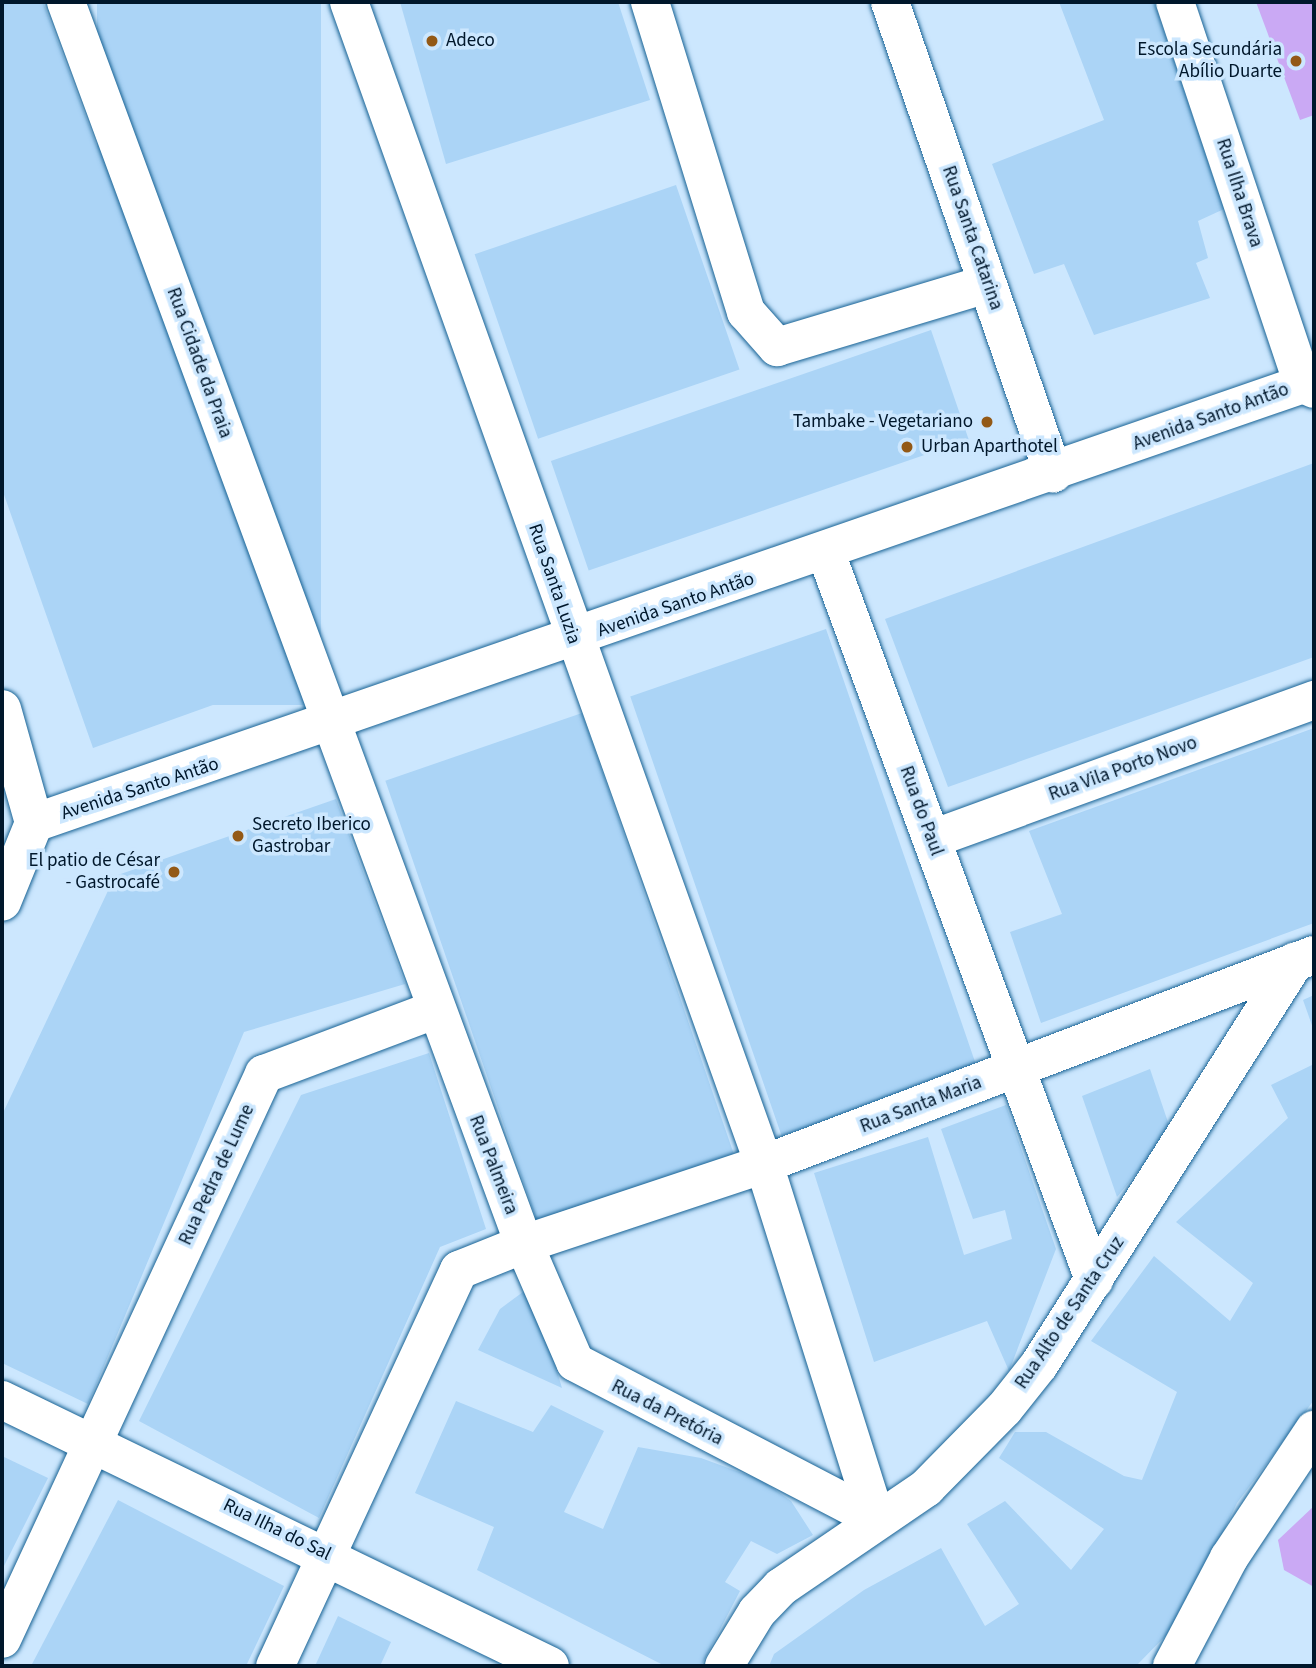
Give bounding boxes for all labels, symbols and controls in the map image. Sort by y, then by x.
place label: Adeco [446,30,495,52]
marker: Adeco [424,33,440,49]
place label: Escola Secundária Abílio Duarte [1137,39,1282,83]
marker: Escola Secundária Abílio Duarte [1288,53,1304,69]
street label: Rua Ilha Brava [1211,136,1267,250]
street label: Rua Santa Catarina [937,163,1007,313]
street label: Rua Cidade da Praia [161,285,237,441]
street label: Avenida Santo Antão [1130,378,1292,456]
place label: Tambake - Vegetariano [793,411,973,433]
marker: Tambake - Vegetariano [979,414,995,430]
place label: Urban Aparthotel [921,436,1058,458]
marker: Urban Aparthotel [899,439,915,455]
street label: Rua Santa Luzia [523,521,585,647]
street label: Avenida Santo Antão [595,567,757,643]
street label: Rua Vila Porto Novo [1046,732,1200,806]
street label: Avenida Santo Antão [58,753,222,825]
street label: Rua do Paul [894,763,948,859]
place label: Secreto Iberico Gastrobar [252,814,371,858]
marker: Secreto Iberico Gastrobar [230,828,246,844]
place label: El patio de César - Gastrocafé [28,850,160,894]
marker: El patio de César - Gastrocafé [166,864,182,880]
street label: Rua Santa Maria [857,1071,985,1139]
street label: Rua Pedra de Lume [174,1101,260,1249]
street label: Rua Palmeira [464,1112,522,1218]
street label: Rua Alto de Santa Cruz [1010,1232,1130,1394]
street label: Rua da Pretória [607,1375,727,1451]
street label: Rua Ilha do Sal [219,1494,335,1566]

